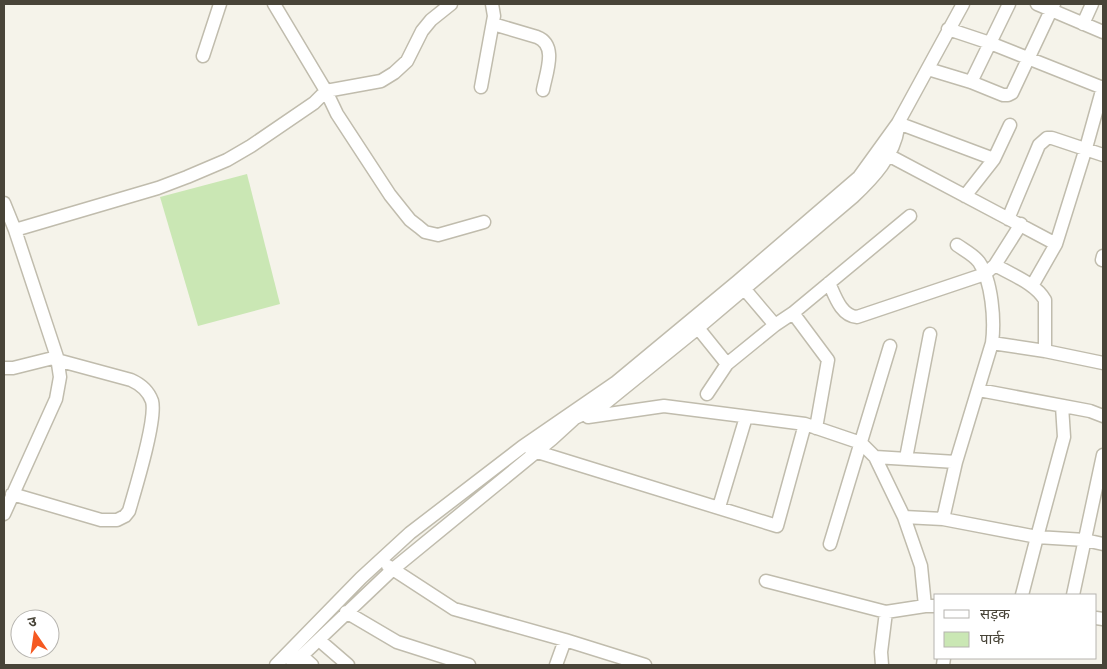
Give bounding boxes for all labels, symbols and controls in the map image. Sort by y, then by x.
legend [934,594,1097,659]
text: सड़क [980,605,1010,623]
north arrow [10,609,60,659]
text: उ [26,612,39,630]
text: पार्क [980,630,1004,648]

